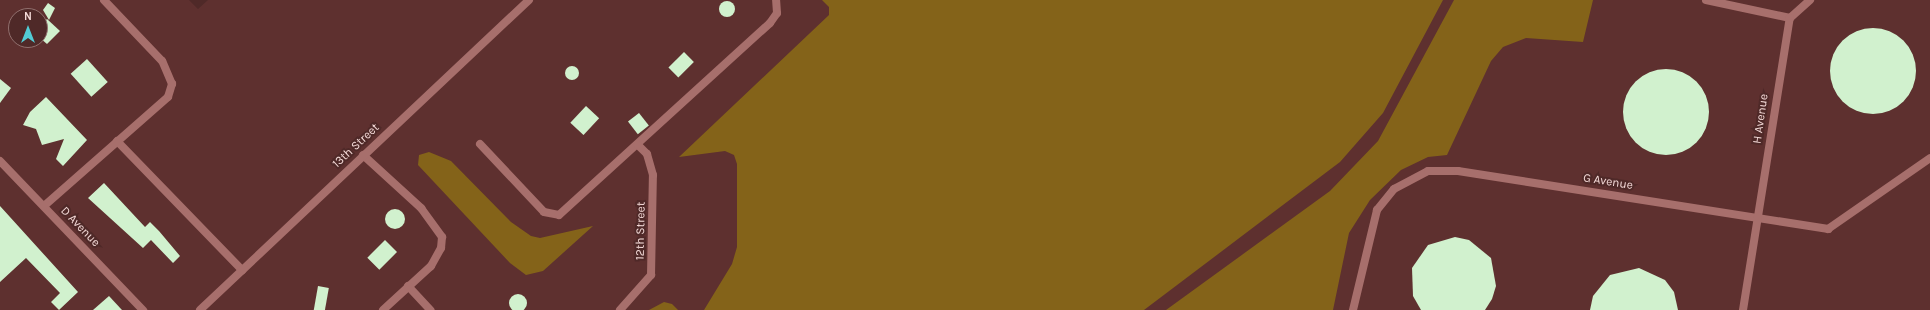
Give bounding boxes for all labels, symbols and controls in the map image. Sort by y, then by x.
north arrow [8,8,48,48]
text: N [24,10,32,23]
street label: H Avenue [1750,93,1772,145]
street label: 13th Street [330,121,382,171]
street label: G Avenue [1582,171,1634,193]
street label: 12th Street [633,202,649,260]
street label: D Avenue [57,204,103,250]

